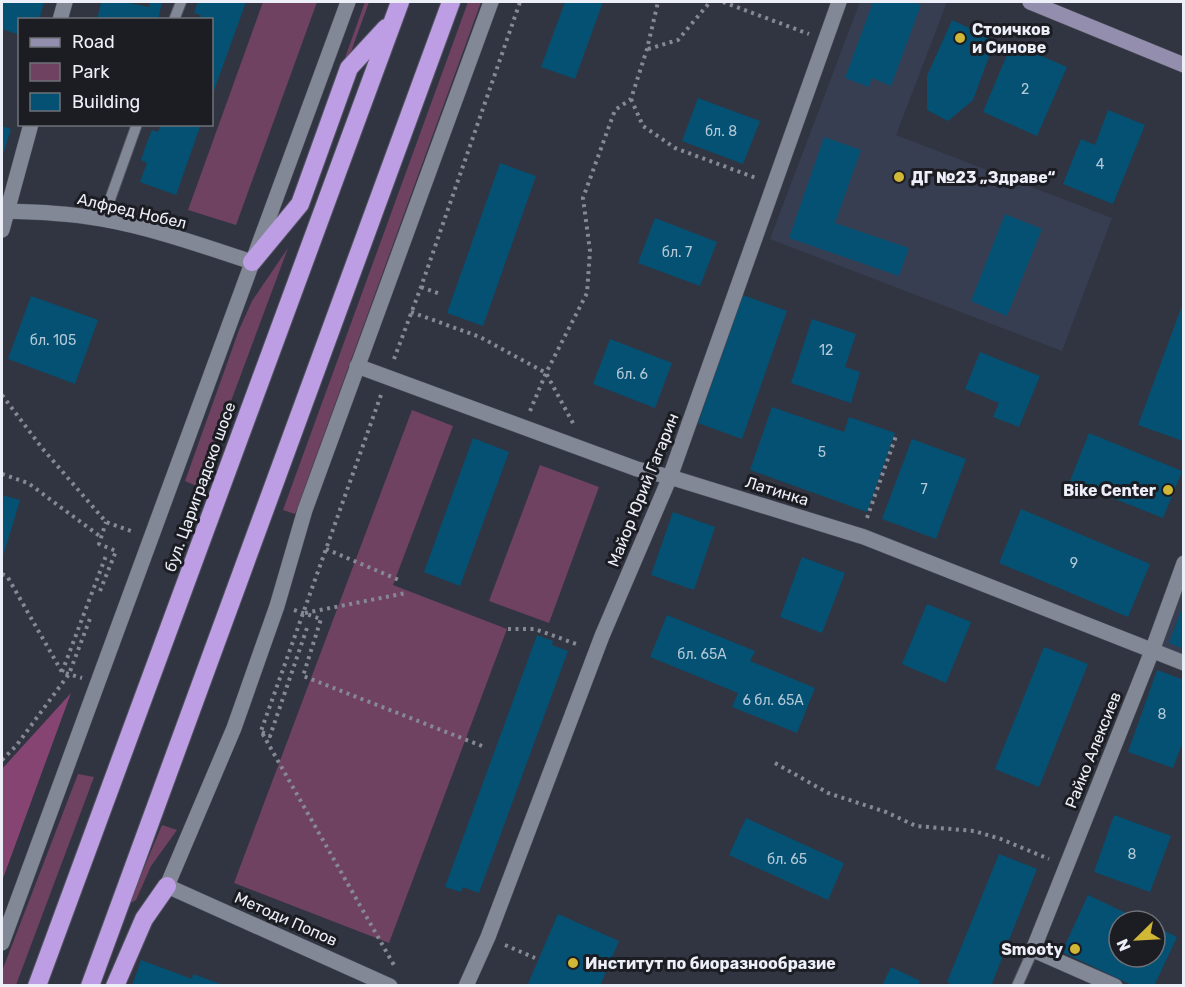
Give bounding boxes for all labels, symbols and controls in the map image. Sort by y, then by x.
legend [18,18,213,126]
place label: Стоичков и Синове [972,20,1050,57]
text: Road [72,31,115,53]
marker: Стоичков и Синове [953,31,967,45]
text: Park [72,61,110,83]
house number: 2 [1021,81,1029,98]
text: Building [72,91,140,113]
house number: бл. 8 [705,123,737,140]
house number: 4 [1096,156,1105,173]
place label: ДГ №23 „Здраве“ [911,168,1056,187]
marker: ДГ №23 „Здраве“ [892,170,906,184]
street label: Алфред Нобел [76,189,188,233]
house number: бл. 7 [662,244,692,261]
house number: бл. 105 [30,332,76,349]
house number: 12 [819,342,833,359]
house number: бл. 6 [616,366,648,383]
street label: бул. Цариградско шосе [160,400,240,574]
street label: Майор Юрий Гагарин [603,410,683,570]
house number: 5 [818,444,826,461]
street label: Латинка [743,472,811,510]
house number: 7 [920,481,928,498]
place label: Bike Center [1063,481,1157,500]
marker: Bike Center [1161,483,1175,497]
house number: 9 [1070,555,1078,572]
house number: бл. 65А [677,646,727,663]
street label: Райко Алексиев [1061,689,1125,811]
house number: 6 бл. 65А [742,692,804,709]
house number: 8 [1158,706,1167,723]
house number: 8 [1128,846,1137,863]
house number: бл. 65 [767,851,807,868]
street label: Методи Попов [232,888,340,950]
north arrow [1107,909,1167,969]
text: N [1113,936,1135,954]
place label: Smooty [1001,940,1063,959]
marker: Smooty [1068,942,1082,956]
place label: Институт по биоразнообразие [585,954,836,973]
marker: Институт по биоразнообразие [566,956,580,970]

